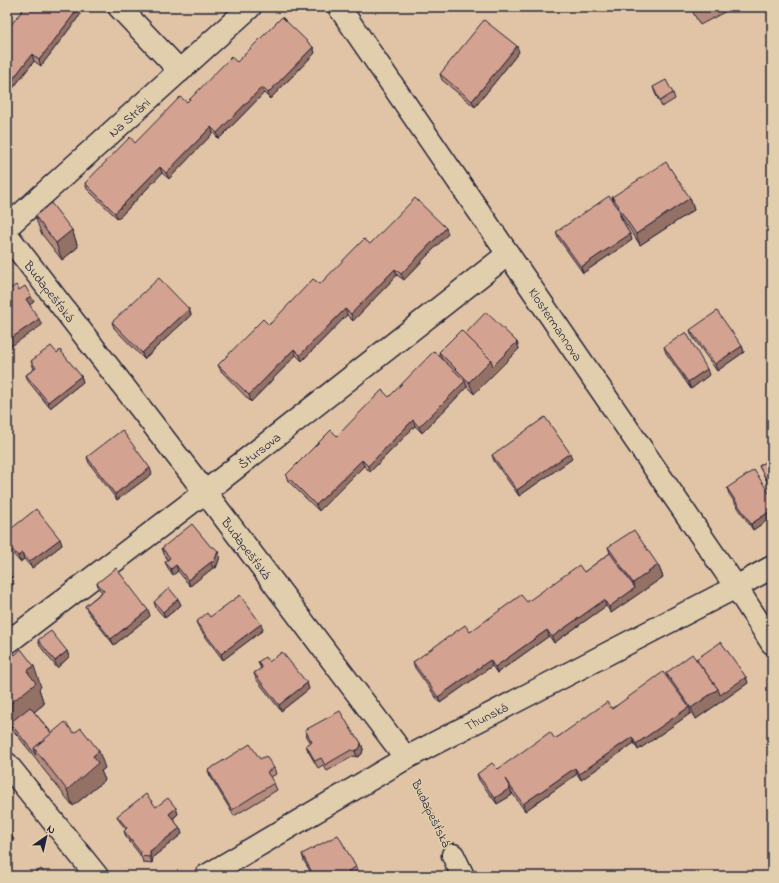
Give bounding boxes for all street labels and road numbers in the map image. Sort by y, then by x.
street label: Na Stráni [105,94,155,142]
street label: Budapešťská [18,256,79,327]
street label: Klostermannova [523,284,586,365]
street label: Štursova [235,428,285,474]
street label: Budapešťská [216,513,276,584]
street label: Thunská [462,698,512,736]
street label: Budapešťská [406,776,455,851]

